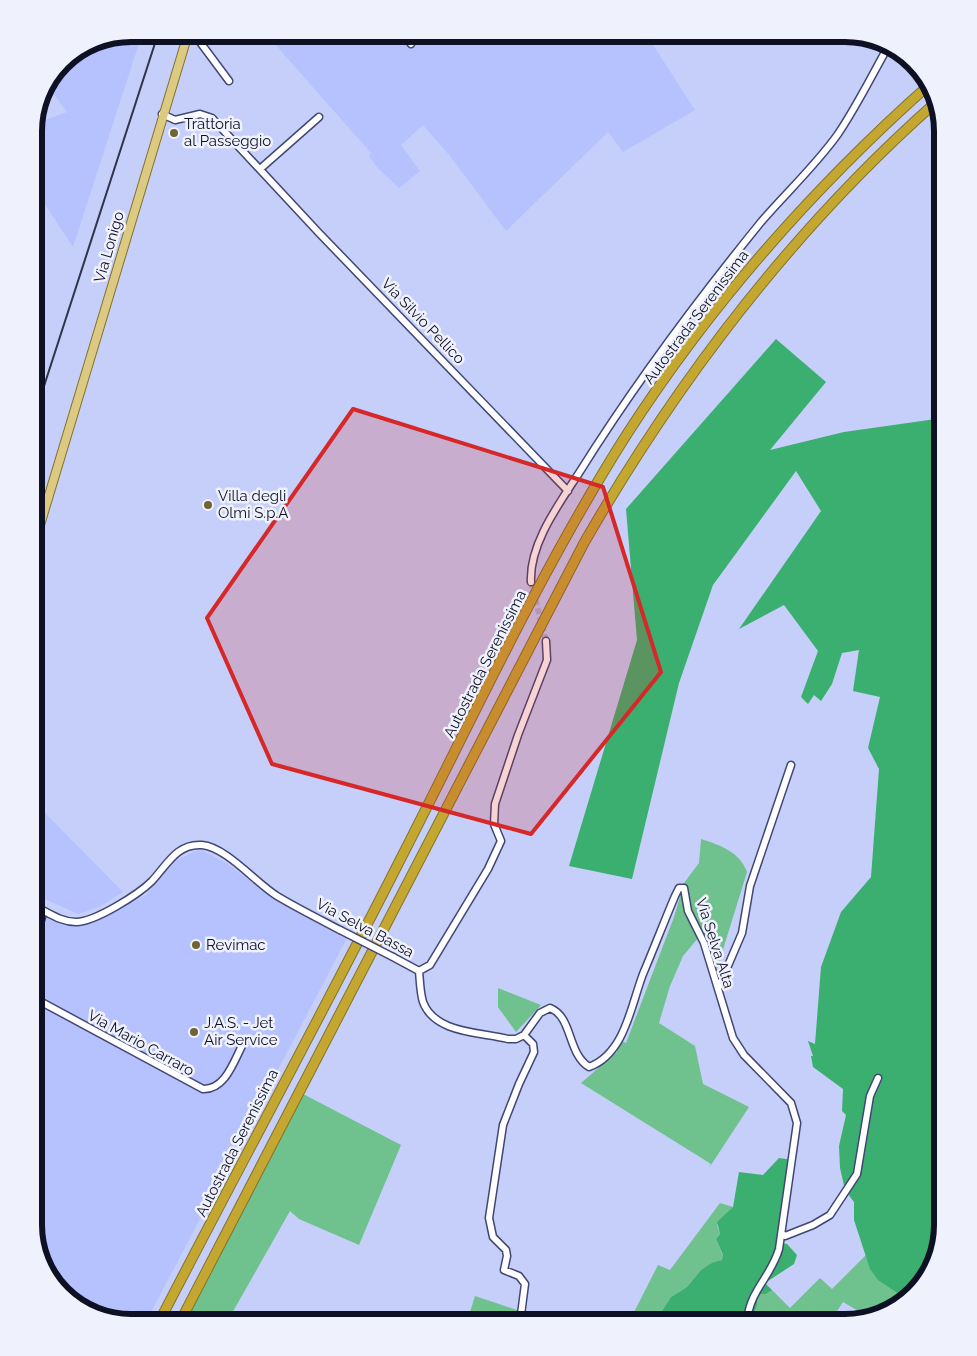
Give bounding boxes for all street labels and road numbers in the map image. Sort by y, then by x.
street label: Via Lonigo [90,209,128,285]
street label: Autostrada Serenissima [640,246,752,388]
street label: Via Silvio Pellico [378,274,468,368]
street label: Autostrada Serenissima [440,587,530,741]
street label: Via Selva Bassa [313,895,417,961]
street label: Via Selva Alta [692,896,738,990]
street label: Via Mario Carraro [85,1006,198,1080]
street label: Autostrada Serenissima [192,1066,282,1220]

